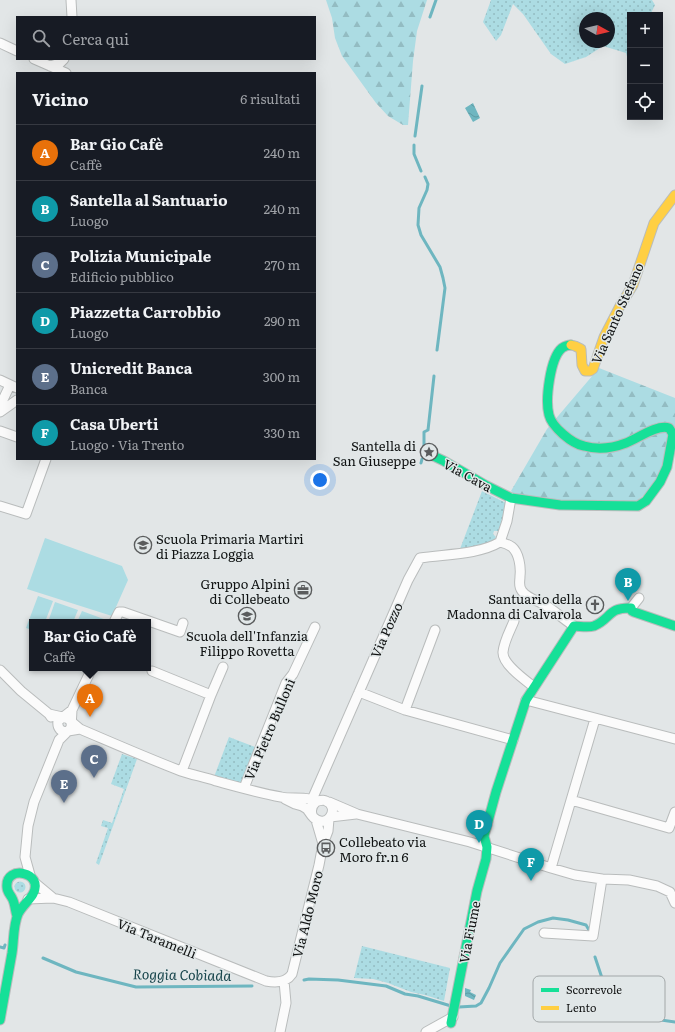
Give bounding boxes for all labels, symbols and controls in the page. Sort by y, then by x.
north arrow [579,12,615,48]
map controls [627,12,663,120]
button: + [627,12,663,48]
search box [16,16,316,60]
icon: search [30,27,52,49]
text: Cerca qui [62,27,129,50]
button: − [627,48,663,84]
button: locate [627,84,663,120]
text: Vicino [32,86,89,111]
text: 6 risultati [240,89,300,108]
text: Bar Gio Cafè [70,132,163,155]
text: A [40,143,50,162]
text: 240 m [264,143,300,162]
text: Caffè [70,155,102,174]
text: Santella al Santuario [70,188,228,211]
text: B [41,199,49,218]
text: 240 m [264,199,300,218]
text: Luogo [70,211,109,230]
text: Polizia Municipale [70,244,211,267]
text: C [40,255,50,274]
text: 270 m [264,255,300,274]
street label: Via Santo Stefano [586,259,648,367]
text: Edificio pubblico [70,267,174,286]
text: Piazzetta Carrobbio [70,300,221,323]
text: D [40,311,50,330]
text: 290 m [264,311,300,330]
text: Luogo [70,323,109,342]
text: Unicredit Banca [70,356,192,379]
text: E [41,367,49,386]
text: 300 m [263,367,300,386]
text: Banca [70,379,107,398]
text: Casa Uberti [70,412,158,435]
text: F [41,423,49,442]
text: 330 m [264,423,300,442]
text: Luogo · Via Trento [70,435,184,454]
place label: Santella di San Giuseppe [333,436,417,470]
place icon: Santella di San Giuseppe [419,442,439,462]
street label: Via Cava [440,454,496,496]
your location [310,470,330,490]
place label: Scuola Primaria Martiri di Piazza Loggia [156,529,304,563]
school or university icon: Scuola Primaria Martiri di Piazza Loggia [133,535,153,555]
pin: B [615,568,641,601]
place label: Gruppo Alpini di Collebeato [201,574,291,608]
office icon: Gruppo Alpini di Collebeato [293,580,313,600]
place label: Santuario della Madonna di Calvarola [446,589,582,623]
church icon: Santuario della Madonna di Calvarola [585,595,605,615]
street label: Via Pozzo [365,599,407,661]
school or university icon: Scuola dell'Infanzia Filippo Rovetta [237,606,257,626]
popup [29,619,151,671]
text: Bar Gio Cafè [43,624,137,647]
place label: Scuola dell'Infanzia Filippo Rovetta [186,626,308,660]
text: Caffè [43,647,75,666]
street label: Via Pietro Bulloni [239,674,299,783]
pin: A [77,684,103,717]
pin: C [81,745,107,778]
pin: E [51,770,77,803]
pin: D [466,810,492,843]
place label: Collebeato via Moro fr.n 6 [339,832,426,866]
bus stop icon: Collebeato via Moro fr.n 6 [316,838,336,858]
pin: F [518,848,544,881]
street label: Via Aldo Moro [287,868,327,960]
street label: Via Fiume [454,899,484,965]
street label: Via Taramelli [114,913,200,963]
water label: Roggia Cobiada [133,963,231,985]
legend [533,976,665,1022]
text: Scorrevole [566,981,622,997]
text: Lento [566,999,596,1015]

